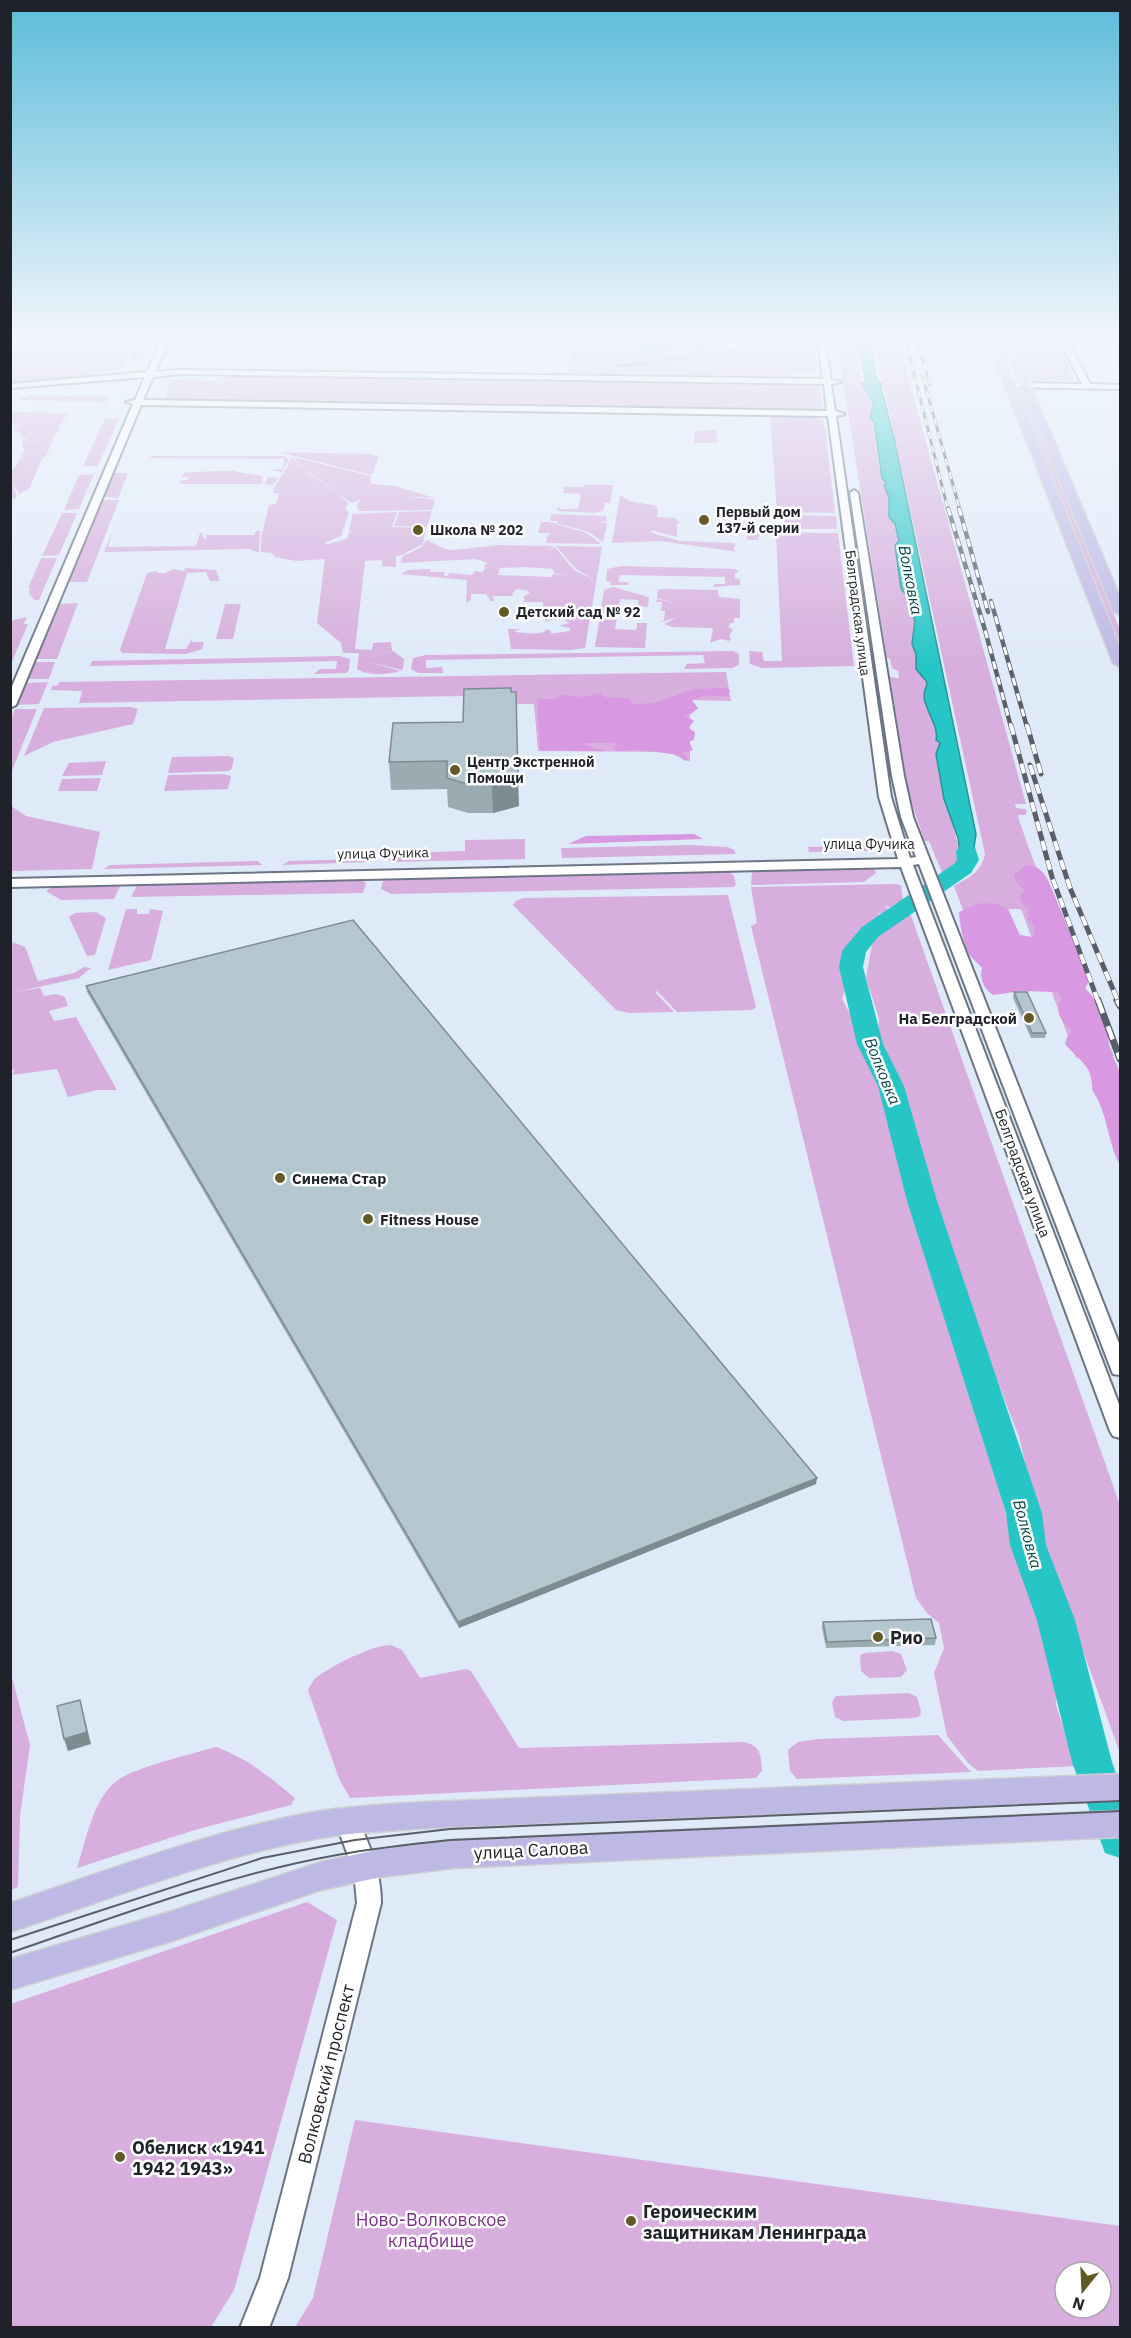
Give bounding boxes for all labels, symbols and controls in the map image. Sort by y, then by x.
place label: Первый дом 137-й серии [716,503,801,537]
marker: Первый дом 137-й серии [697,513,711,527]
place label: Школа № 202 [430,521,523,539]
marker: Школа № 202 [411,523,425,537]
water label: Волковка [894,544,928,616]
street label: Белградская улица [841,549,875,677]
place label: Детский сад № 92 [516,603,641,621]
marker: Детский сад № 92 [497,605,511,619]
place label: Центр Экстренной Помощи [467,753,595,787]
marker: Центр Экстренной Помощи [448,763,462,777]
street label: улица Фучика [823,835,915,853]
street label: улица Фучика [337,843,430,863]
place label: На Белградской [898,1009,1017,1028]
marker: На Белградской [1022,1011,1036,1025]
water label: Волковка [861,1035,905,1107]
street label: Белградская улица [991,1106,1055,1240]
place label: Синема Стар [292,1169,386,1188]
marker: Синема Стар [273,1171,287,1185]
place label: Fitness House [380,1210,479,1229]
marker: Fitness House [361,1212,375,1226]
water label: Волковка [1009,1497,1047,1571]
place label: Рио [890,1626,923,1649]
marker: Рио [871,1630,885,1644]
street label: улица Салова [473,1835,589,1864]
street label: Волковский проспект [293,1981,360,2166]
place label: Обелиск «1941 1942 1943» [132,2136,265,2180]
marker: Обелиск «1941 1942 1943» [113,2150,127,2164]
place label: Героическим защитникам Ленинграда [643,2200,866,2244]
park label: Ново-Волковское кладбище [356,2208,506,2252]
marker: Героическим защитникам Ленинграда [624,2214,638,2228]
north arrow [1053,2260,1113,2320]
text: N [1070,2293,1087,2316]

